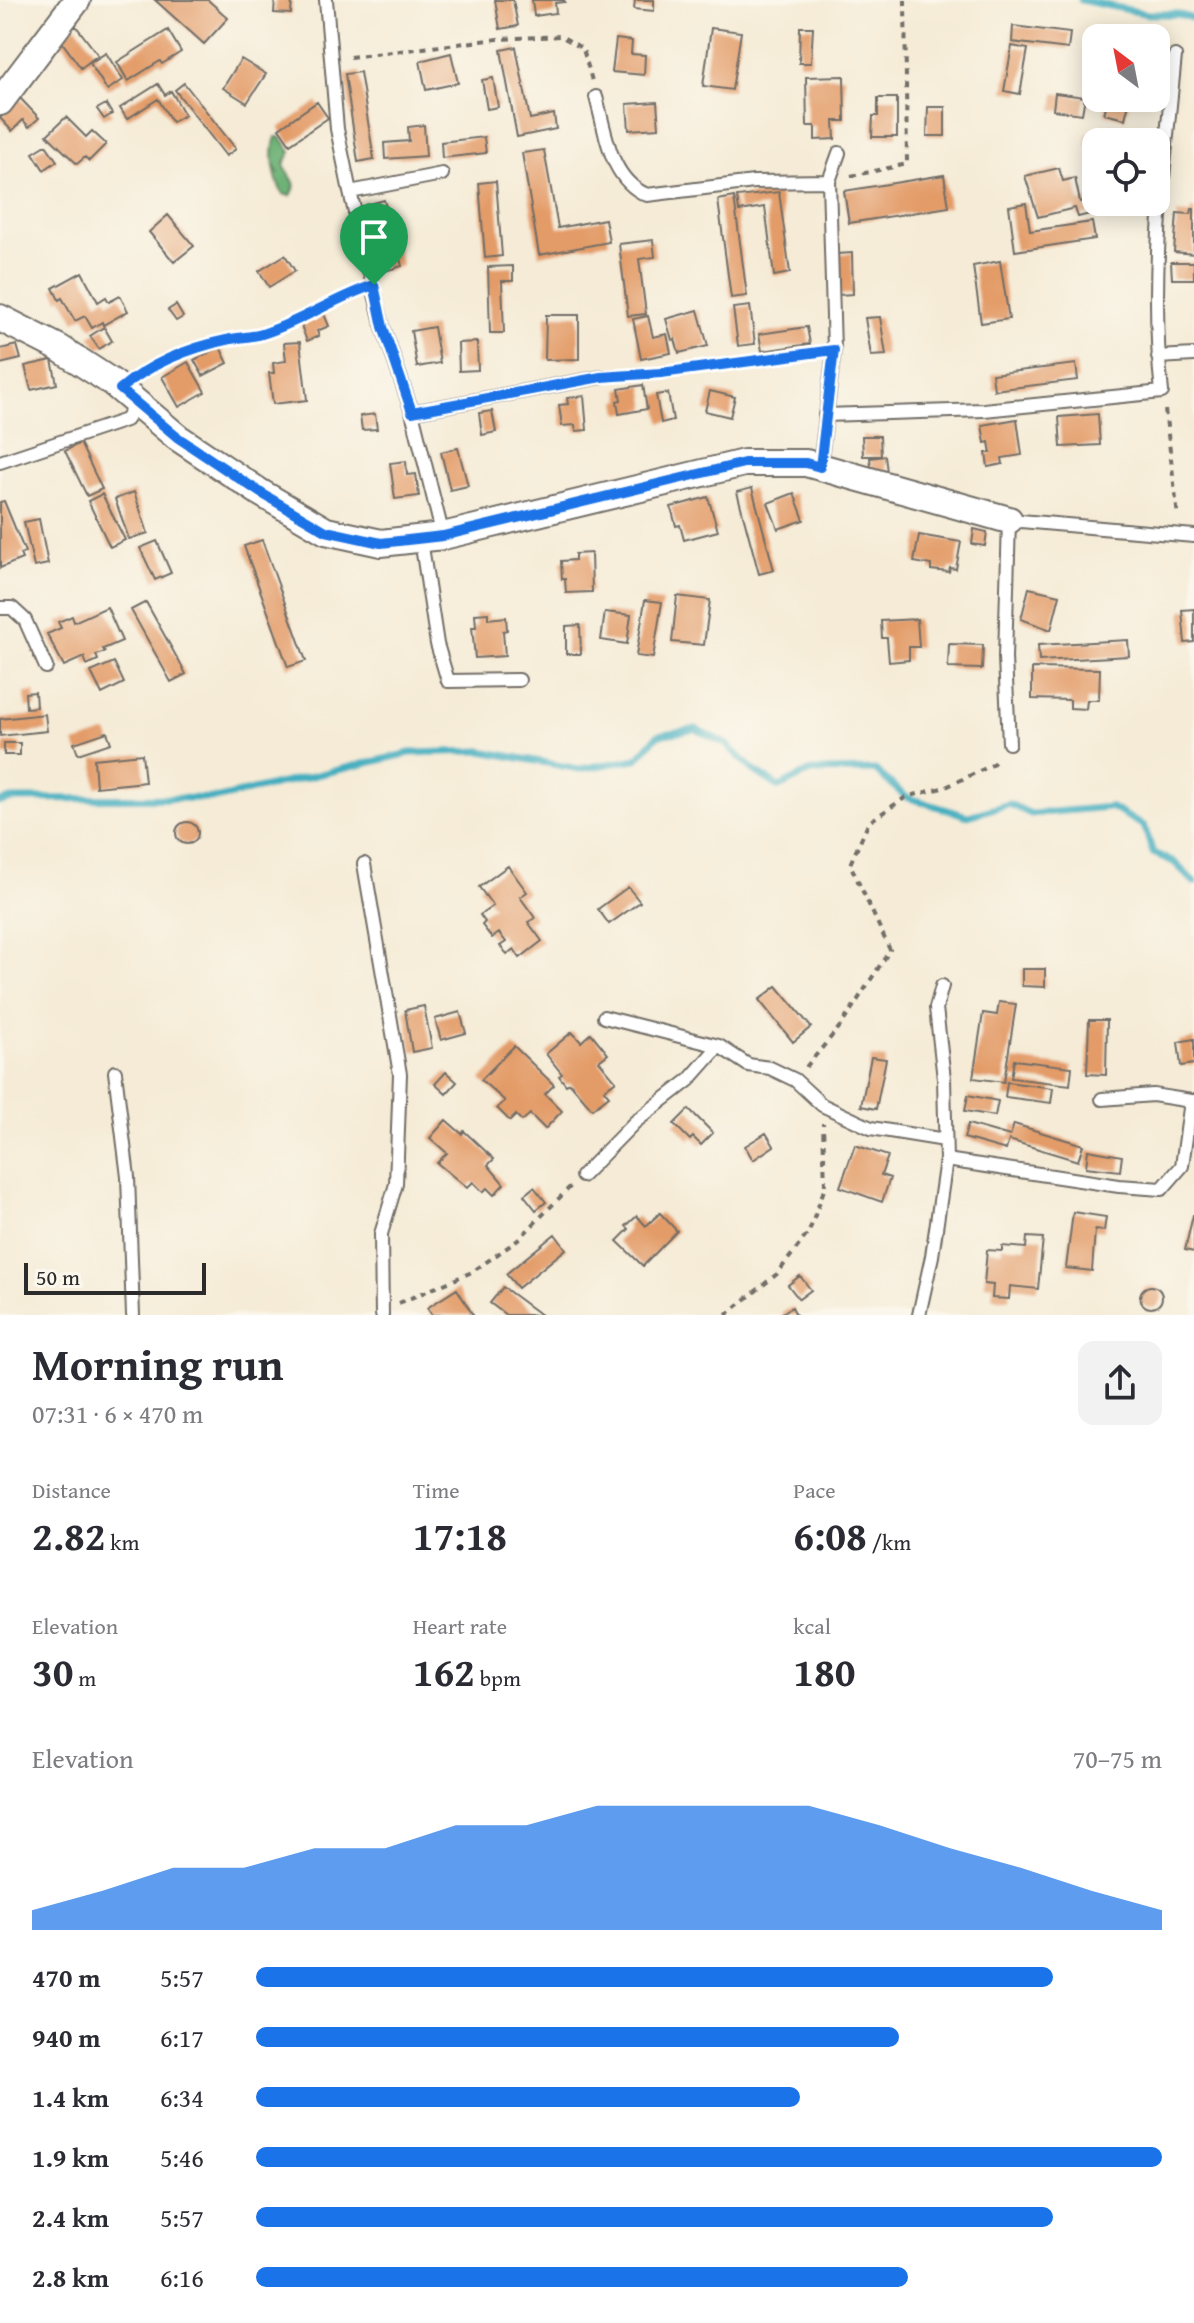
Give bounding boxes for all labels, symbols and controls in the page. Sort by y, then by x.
north arrow [1082,24,1170,112]
map controls [1082,24,1170,216]
button: locate [1082,128,1170,216]
pin [340,203,408,285]
icon: arrive [352,215,396,259]
scale bar [24,1259,206,1295]
text: 50 m [36,1261,80,1293]
text: Morning run [32,1332,283,1396]
button: share [1078,1341,1162,1425]
text: 07:31 · 6 × 470 m [32,1394,203,1433]
text: Distance [32,1474,111,1506]
text: Time [413,1474,459,1506]
text: Pace [793,1474,836,1506]
text: 2.82 [32,1506,105,1565]
text: 17:18 [413,1506,507,1565]
text: 6:08 [793,1506,867,1565]
text: km [105,1526,139,1558]
text: /km [867,1526,911,1558]
text: Elevation [32,1610,118,1642]
text: Heart rate [413,1610,507,1642]
text: kcal [793,1610,831,1642]
text: 30 [32,1642,73,1701]
text: 162 [413,1642,475,1701]
text: 180 [793,1642,856,1701]
text: m [73,1662,96,1694]
text: bpm [475,1662,521,1694]
text: Elevation [32,1739,134,1778]
text: 70–75 m [1073,1739,1162,1778]
text: 470 m [32,1958,100,1997]
text: 5:57 [160,1958,204,1997]
text: 940 m [32,2018,100,2057]
text: 6:17 [160,2018,204,2057]
text: 1.4 km [32,2078,109,2117]
text: 6:34 [160,2078,204,2117]
text: 1.9 km [32,2138,109,2177]
text: 5:46 [160,2138,204,2177]
text: 2.4 km [32,2198,109,2237]
text: 5:57 [160,2198,204,2237]
text: 2.8 km [32,2258,109,2297]
text: 6:16 [160,2258,204,2297]

